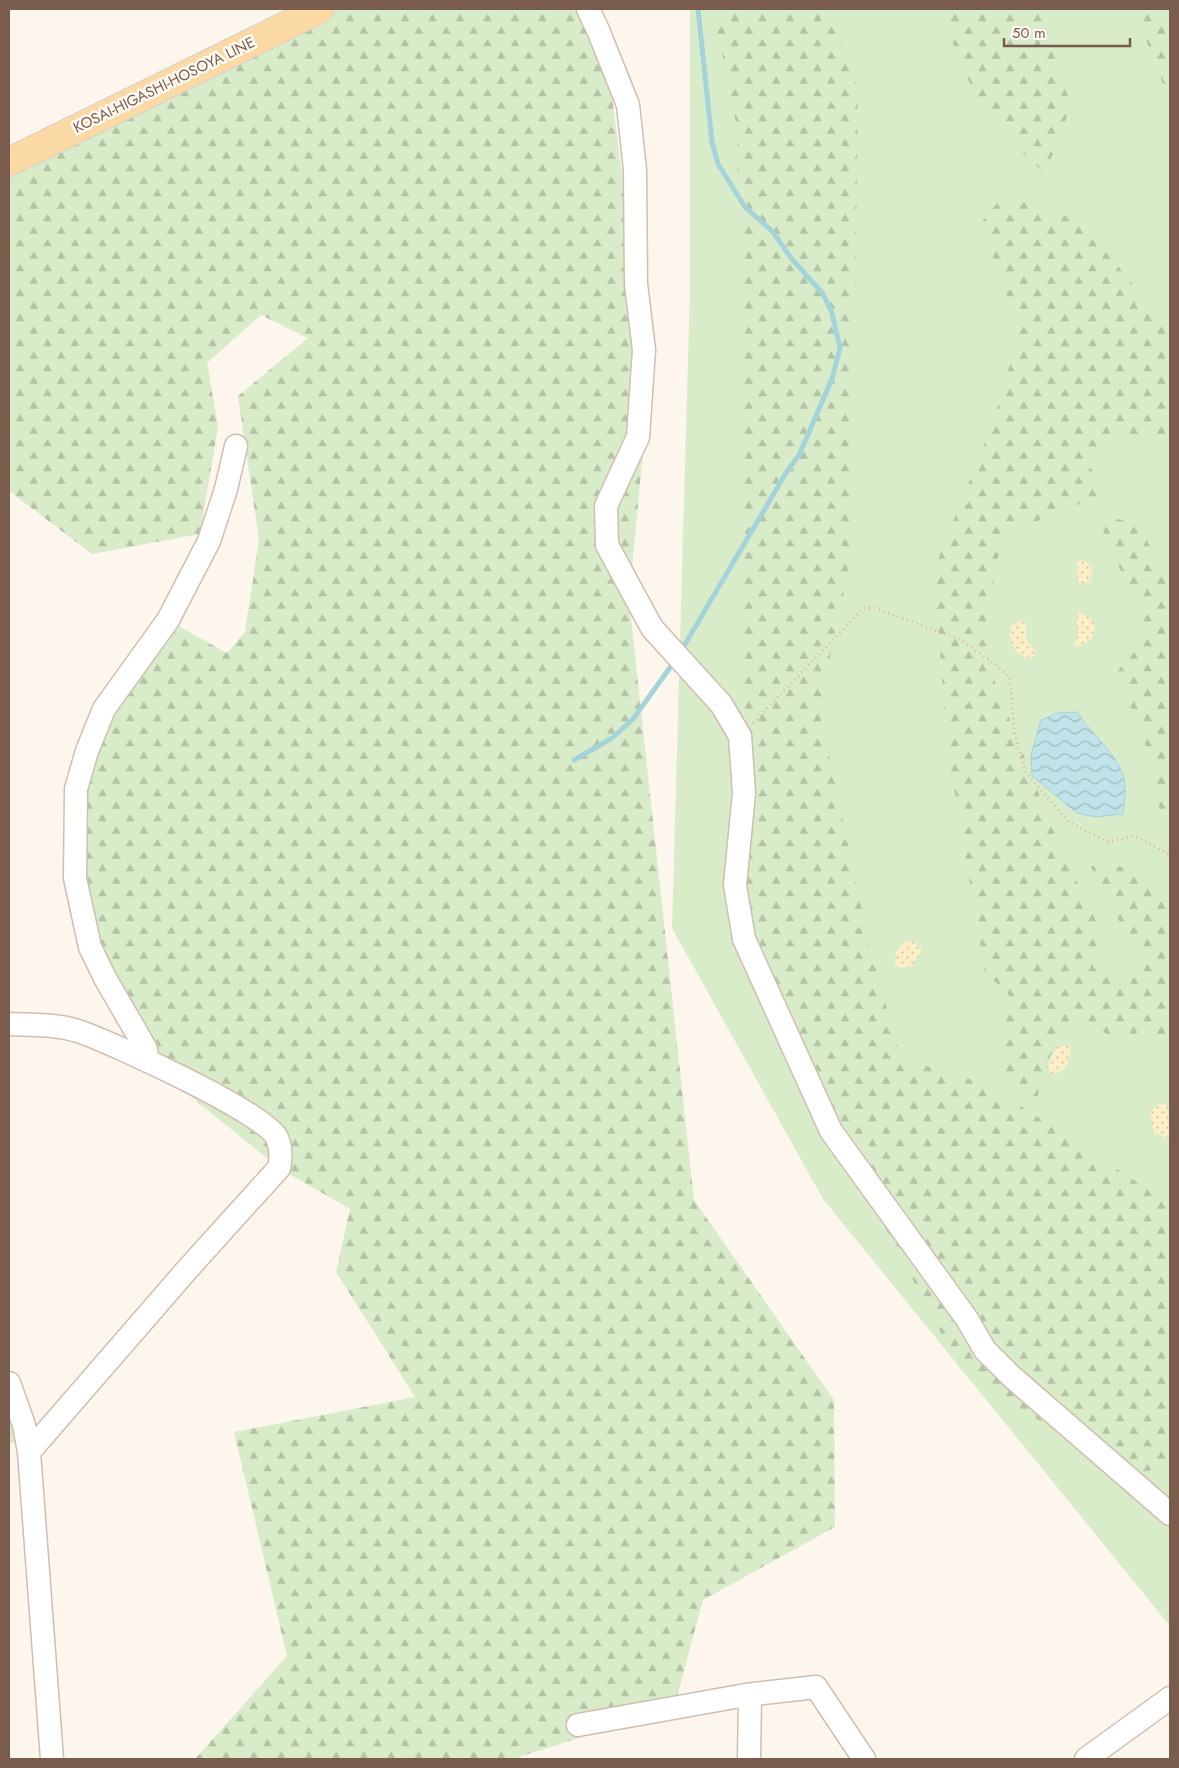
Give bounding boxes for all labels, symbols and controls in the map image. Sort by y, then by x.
scale bar [1004,15,1130,47]
text: 50 m [1012,22,1046,44]
street label: KOSAI-HIGASHI-HOSOYA LINE [69,31,259,139]

